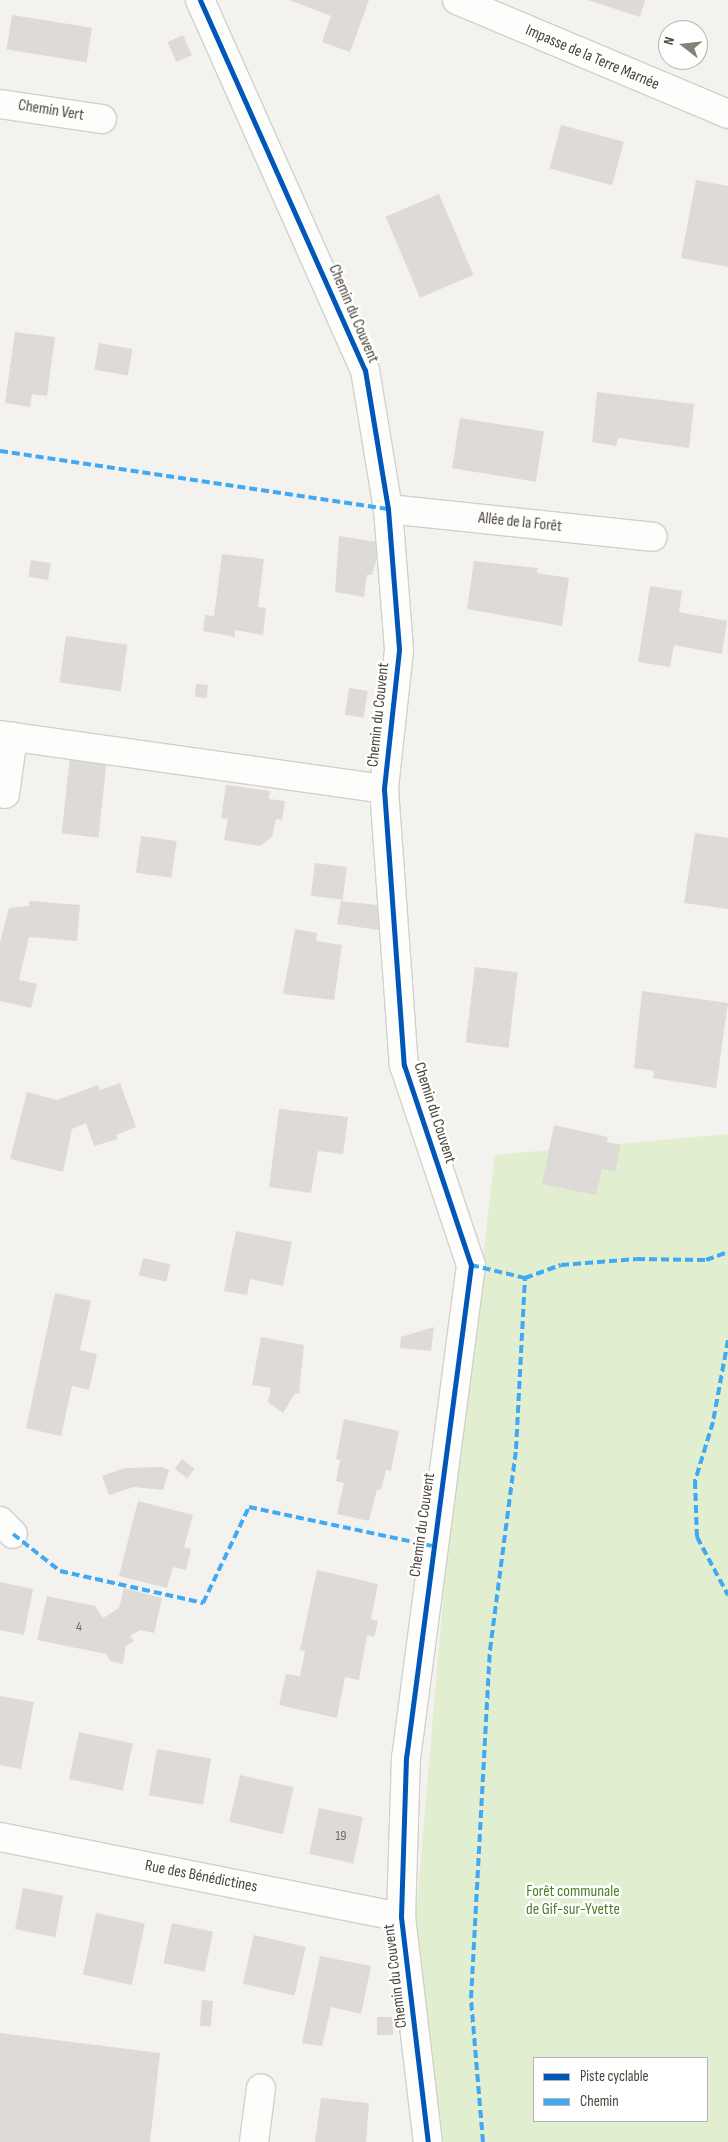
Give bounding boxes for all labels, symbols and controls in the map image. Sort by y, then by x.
north arrow [658,20,708,70]
street label: Impasse de la Terre Marnée [522,21,662,95]
text: N [660,35,678,47]
street label: Chemin Vert [17,96,85,126]
street label: Chemin du Couvent [324,262,382,366]
street label: Allée de la Forêt [477,509,563,537]
street label: Chemin du Couvent [364,662,394,768]
street label: Chemin du Couvent [409,1060,459,1166]
street label: Chemin du Couvent [406,1472,440,1578]
house number: 4 [76,1619,82,1635]
house number: 19 [335,1828,347,1844]
street label: Rue des Bénédictines [143,1857,259,1897]
park label: Forêt communale de Gif-sur-Yvette [526,1882,620,1920]
street label: Chemin du Couvent [380,1923,412,2029]
legend [533,2057,708,2122]
text: Piste cyclable [580,2067,649,2086]
text: Chemin [580,2092,619,2111]

